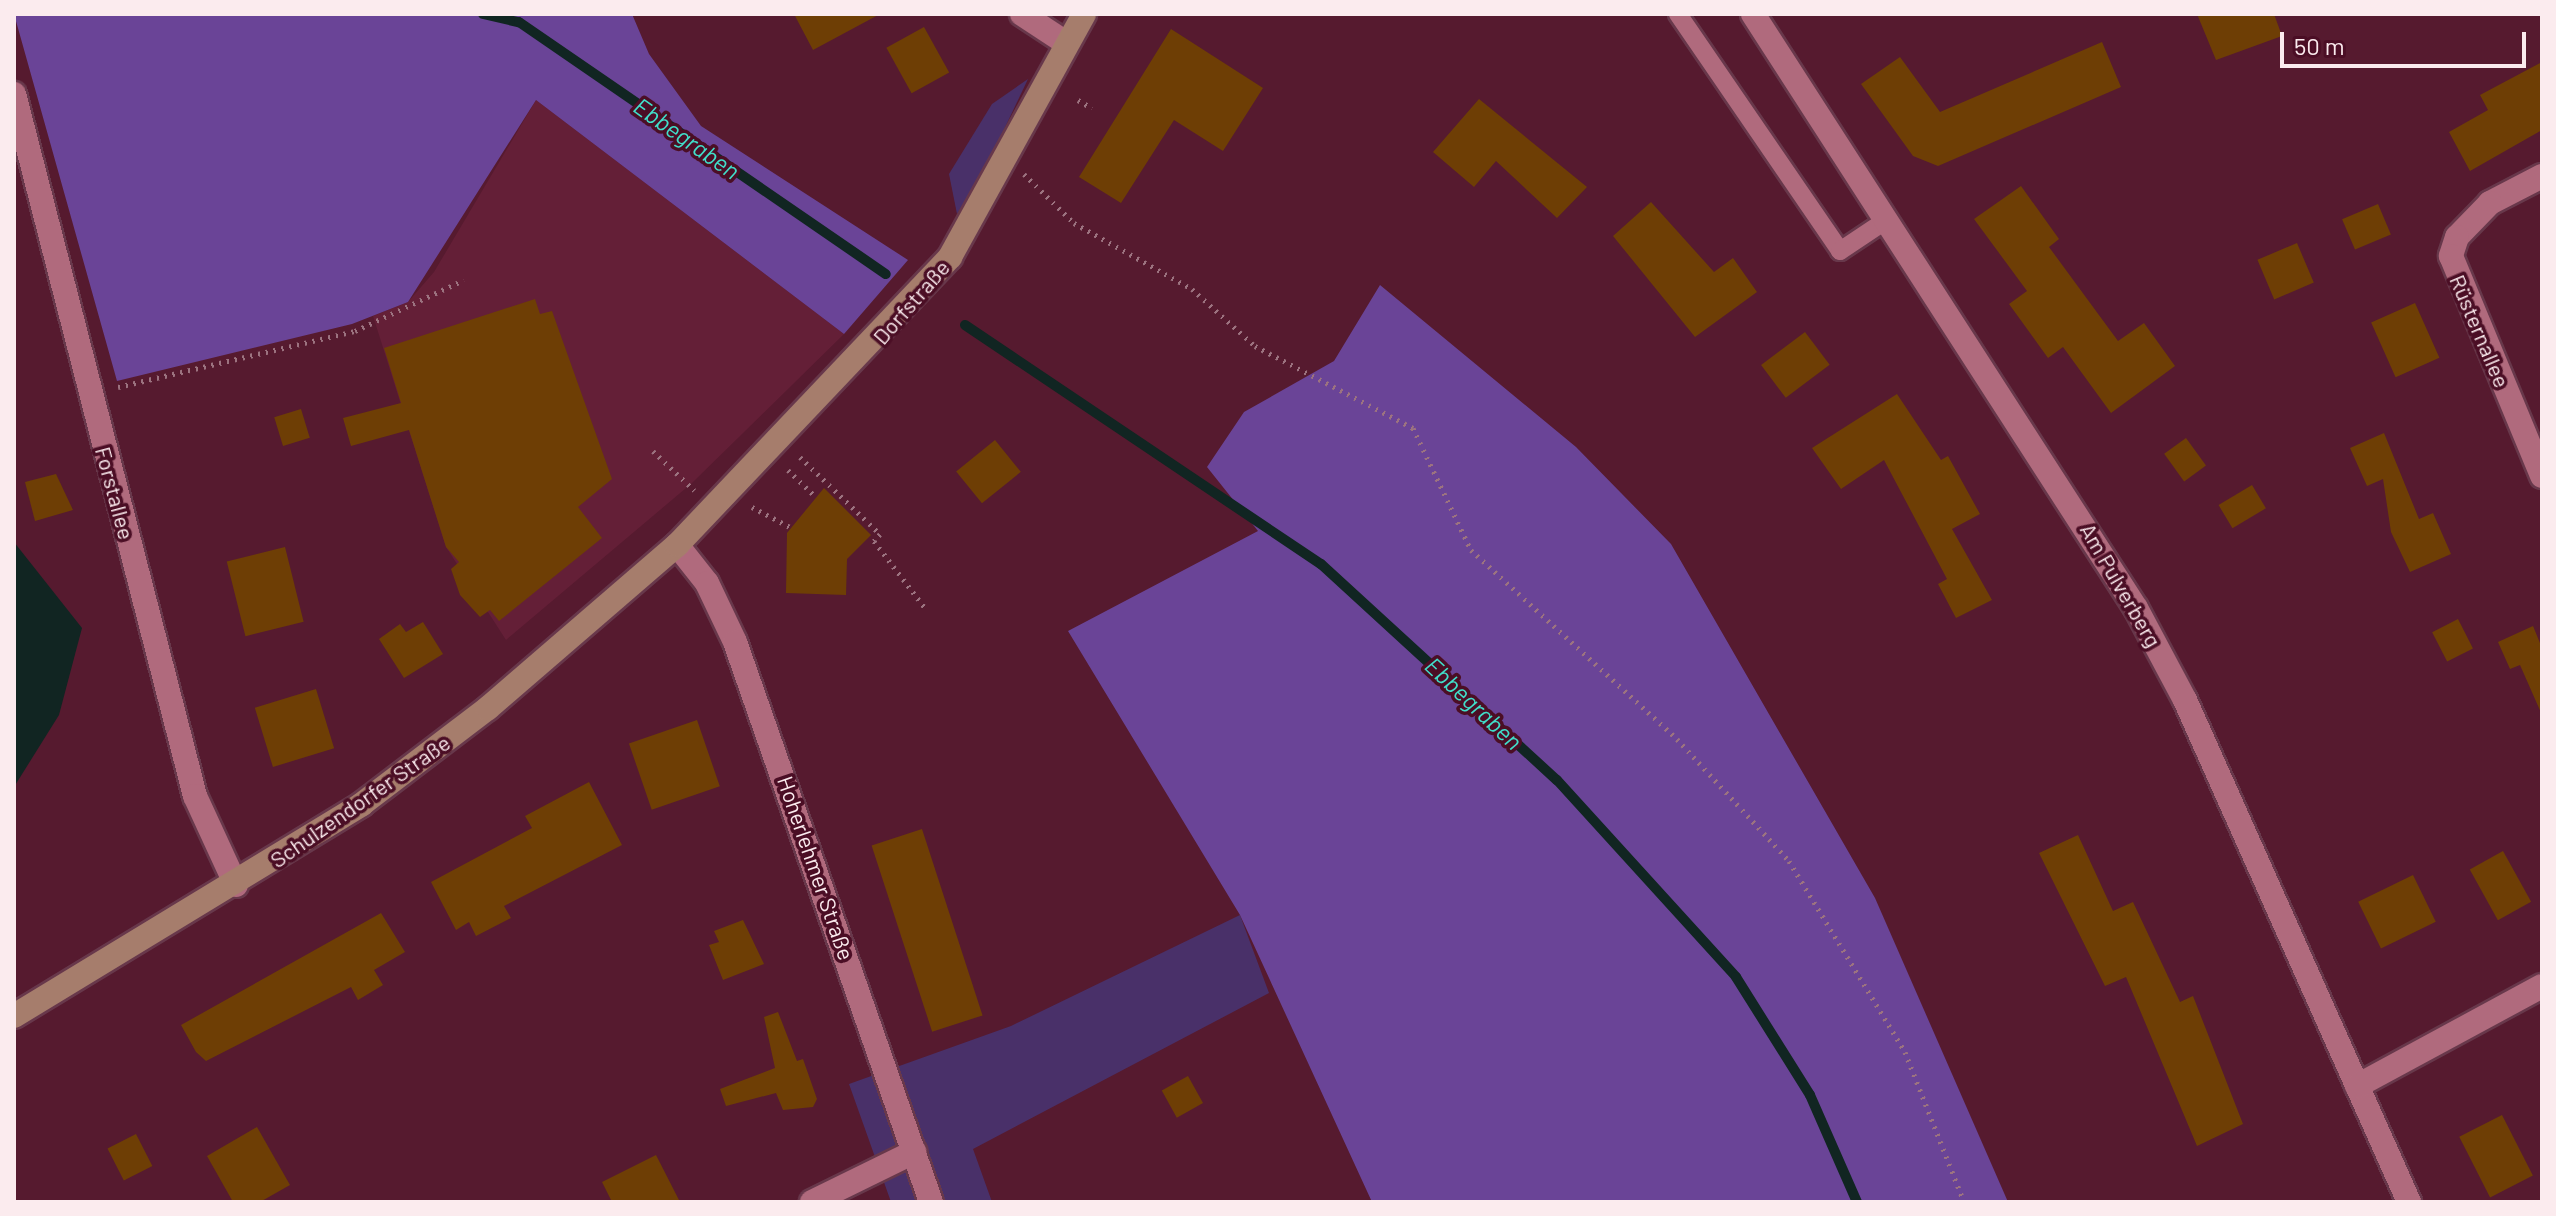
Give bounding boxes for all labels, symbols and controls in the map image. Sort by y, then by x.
scale bar [2284,16,2530,66]
text: 50 m [2294,31,2345,60]
water label: Ebbegraben [629,91,745,185]
street label: Dorfstraße [867,254,955,350]
street label: Rüsternallee [2444,271,2516,391]
street label: Forstallee [90,444,140,542]
street label: Am Pulverberg [2075,518,2167,652]
water label: Ebbegraben [1419,651,1529,755]
street label: Schulzendorfer Straße [265,729,455,873]
street label: Hoherlehmer Straße [772,773,860,963]

